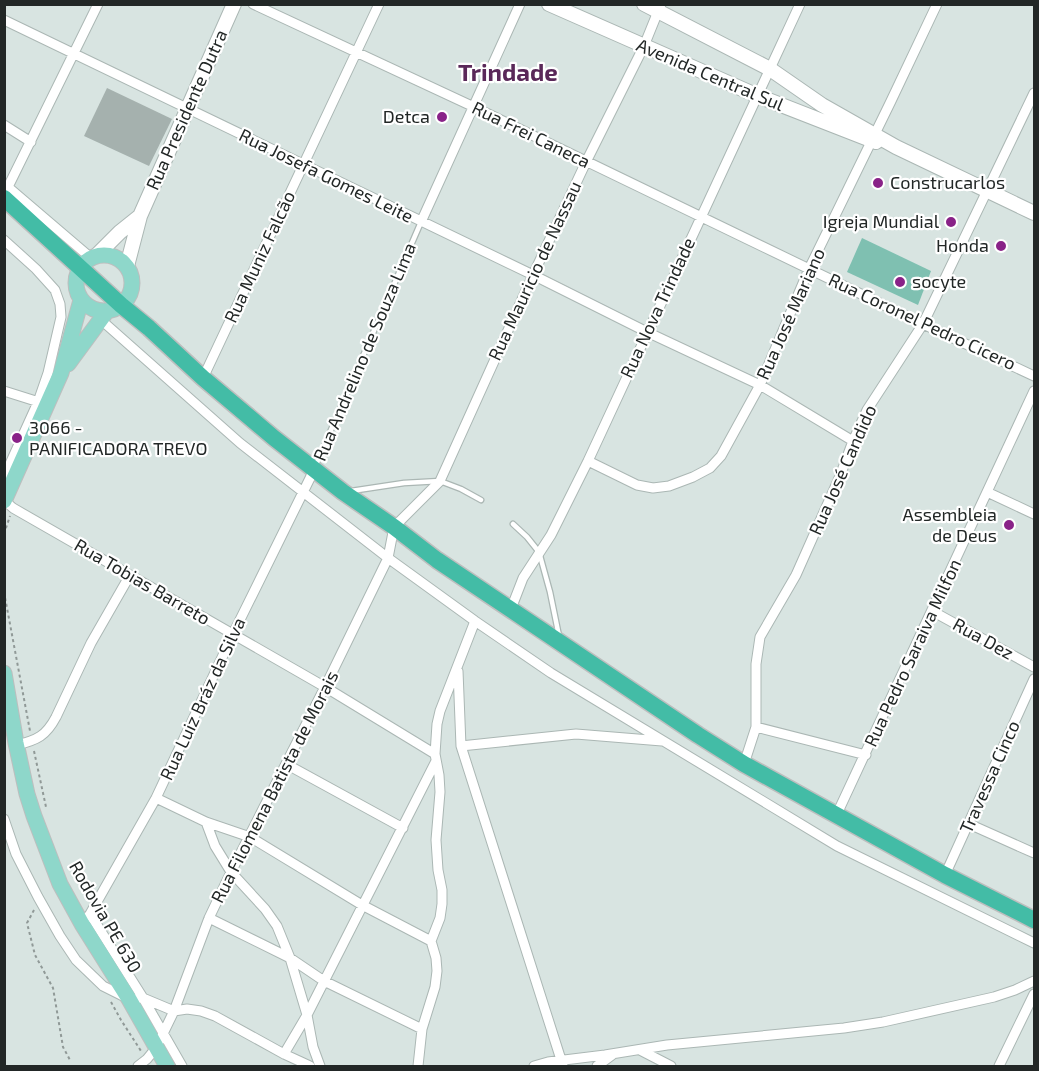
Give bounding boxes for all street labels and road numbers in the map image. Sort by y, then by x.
street label: Rua Presidente Dutra [141,26,231,193]
street label: Avenida Central Sul [633,33,788,115]
street label: Rua Frei Caneca [469,96,594,172]
street label: Rua Josefa Gomes Leite [236,123,417,227]
street label: Rua Mauricio de Nassau [483,177,585,364]
street label: Rua Muniz Falcão [219,187,299,326]
street label: Rua Nova Trindade [615,234,699,381]
street label: Rua Andrelino de Souza Lima [308,239,420,464]
street label: Rua José Mariano [751,244,829,383]
street label: Rua Coronel Pedro Cicero [825,268,1020,374]
street label: Rua José Candido [804,401,881,538]
street label: Rua Tobias Barreto [71,533,214,629]
street label: Rua Pedro Saraiva Milfon [859,555,965,750]
street label: Rua Dez [949,612,1018,664]
street label: Rua Luiz Bráz da Silva [155,614,249,783]
street label: Rua Filomena Batista de Morais [206,667,342,906]
street label: Travessa Cinco [954,717,1024,836]
street label: Rodovia PE 630 [65,857,147,976]

